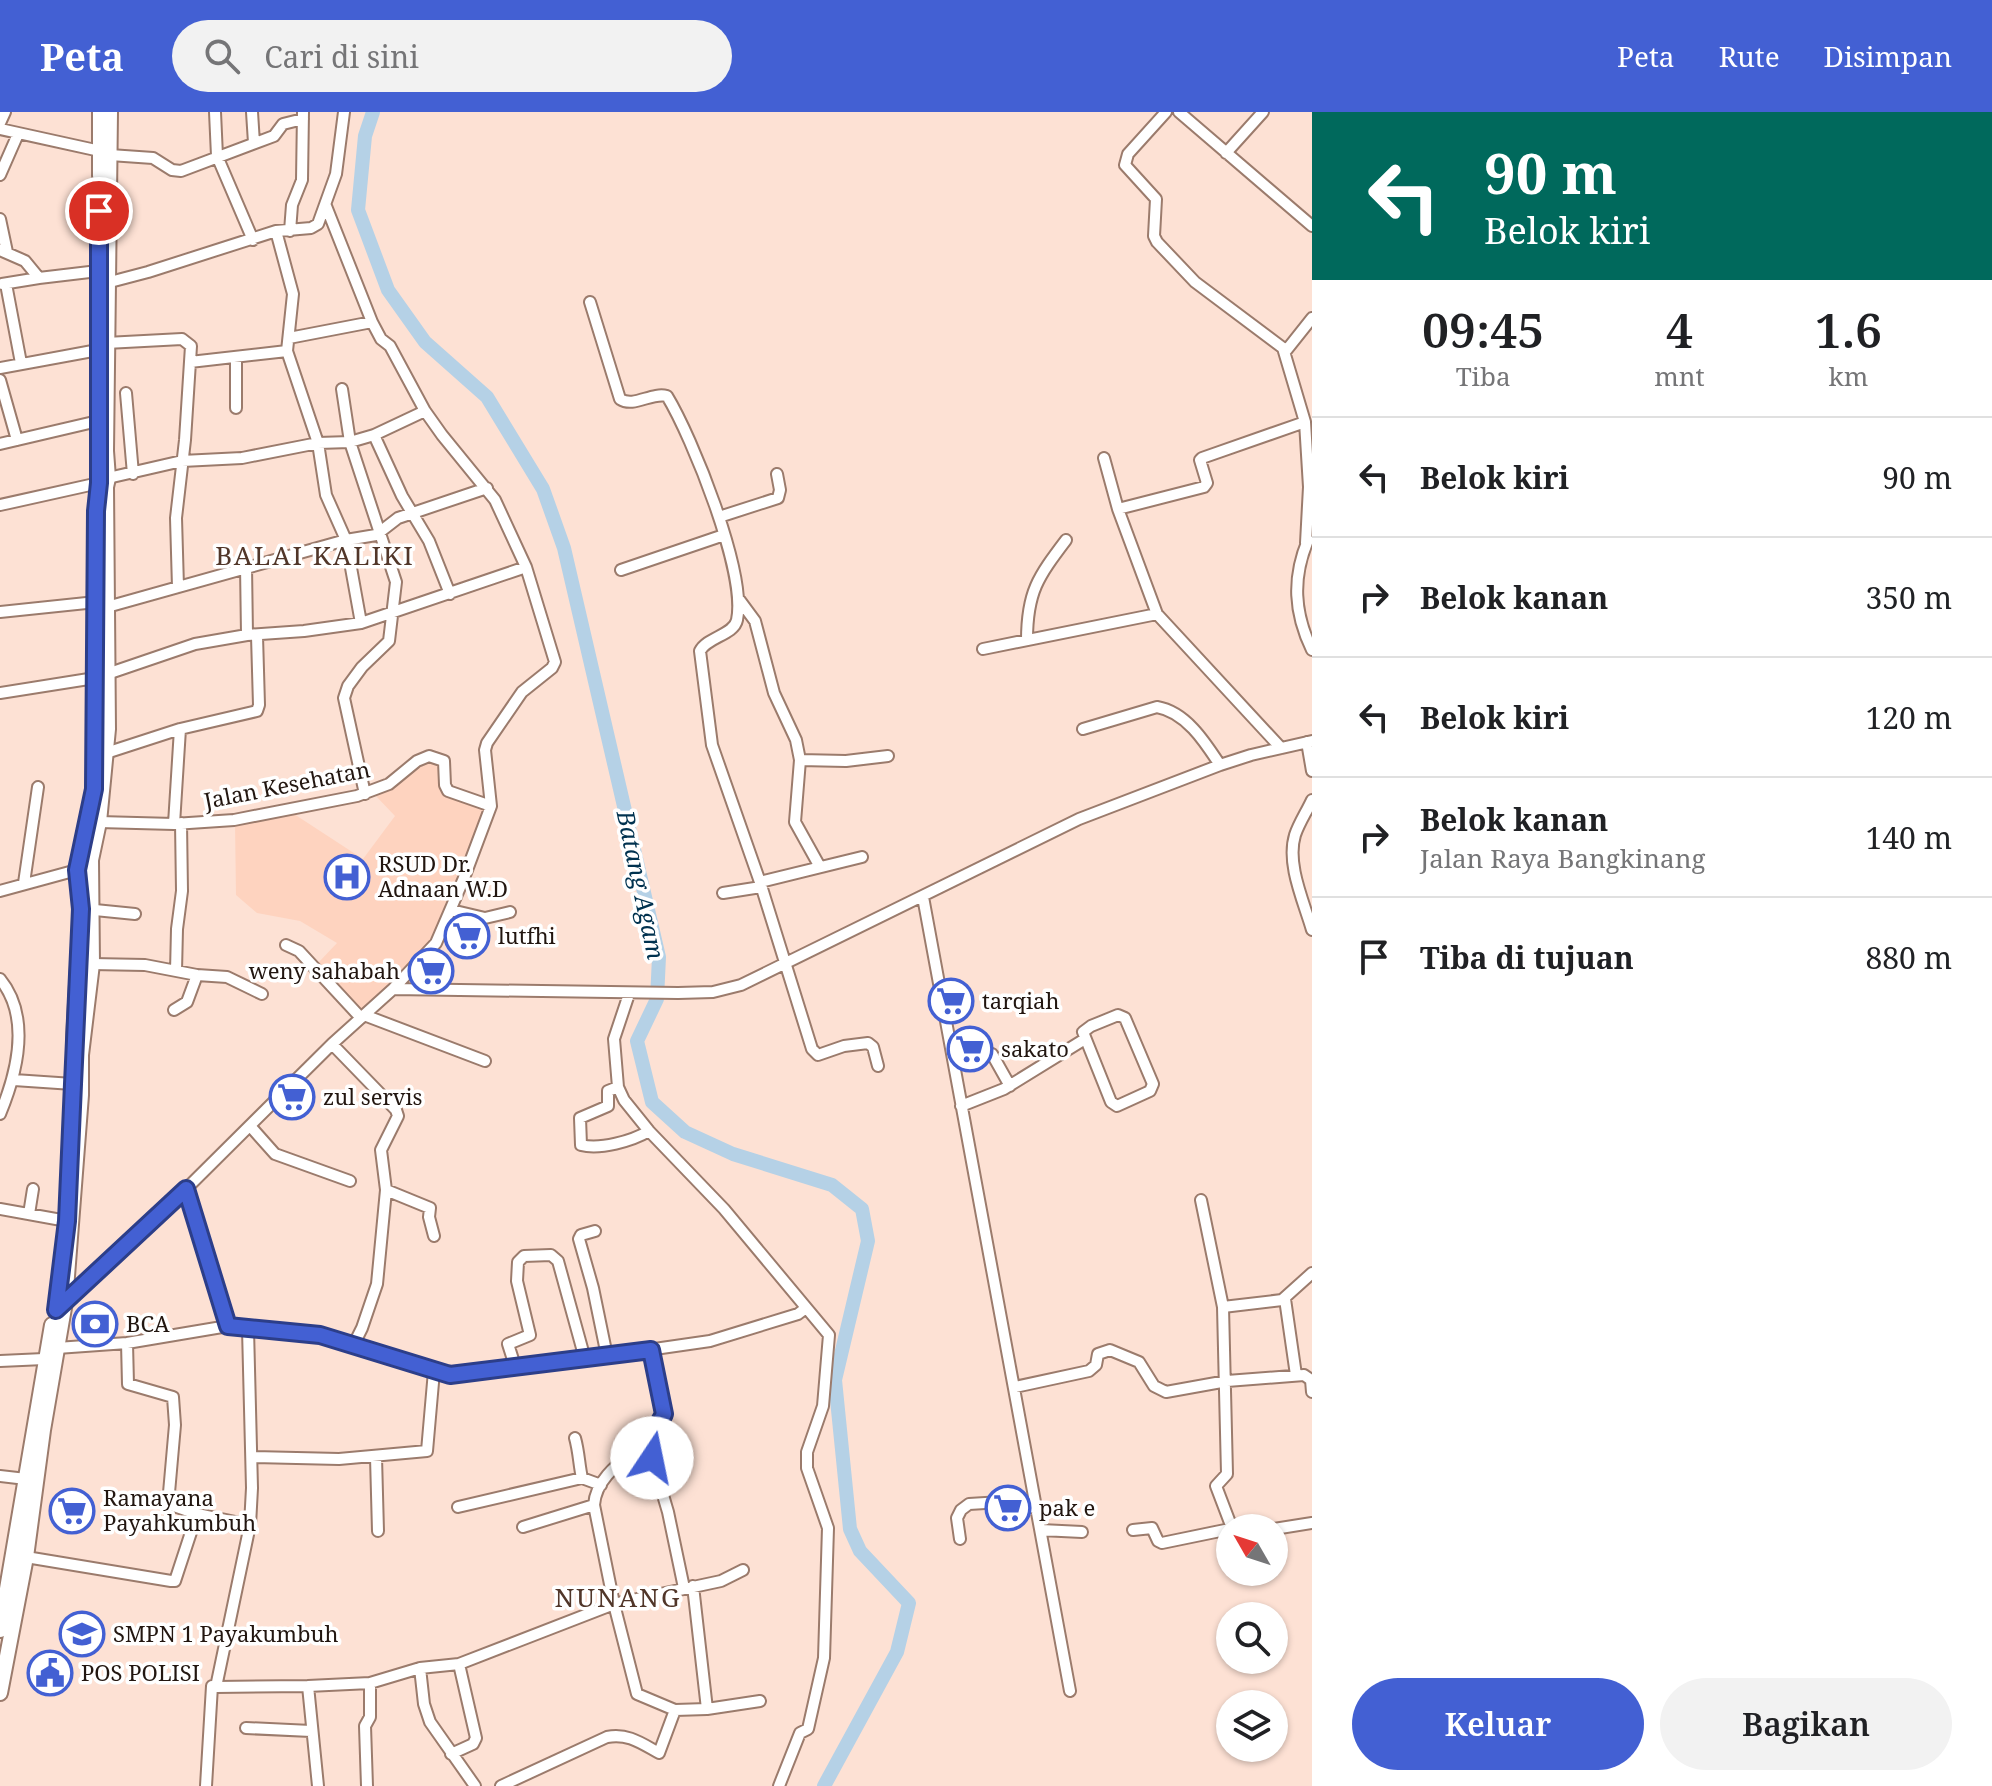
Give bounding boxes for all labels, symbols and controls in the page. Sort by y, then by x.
search box [172,20,732,92]
text: Peta [40,30,124,82]
icon: search [200,34,244,78]
text: Cari di sini [264,36,419,77]
text: Peta [1617,37,1675,75]
text: Rute [1719,37,1780,75]
text: Disimpan [1824,37,1952,75]
text: 90 m [1484,134,1617,210]
icon: left [1352,144,1456,248]
pin [65,177,133,245]
icon: arrive [77,189,121,233]
text: Belok kiri [1484,206,1650,255]
text: 09:45 [1422,297,1544,362]
text: 4 [1666,297,1693,362]
text: 1.6 [1815,297,1882,362]
text: Tiba [1456,358,1511,394]
text: mnt [1654,358,1705,394]
text: km [1828,358,1868,394]
icon: left [1352,455,1396,499]
text: Belok kiri [1420,457,1569,498]
text: 90 m [1882,457,1952,498]
district label: BALAI KALIKI [215,537,415,573]
icon: right [1352,575,1396,619]
text: Belok kanan [1420,577,1608,618]
text: 350 m [1866,577,1952,618]
icon: left [1352,695,1396,739]
text: Belok kiri [1420,697,1569,738]
text: 120 m [1866,697,1952,738]
street label: Jalan Kesehatan [200,753,372,815]
text: Belok kanan [1420,799,1608,840]
water label: Batang Agam [609,806,673,963]
icon: right [1352,815,1396,859]
text: 140 m [1866,817,1952,858]
text: Jalan Raya Bangkinang [1420,840,1706,876]
place label: RSUD Dr. Adnaan W.D [378,848,508,903]
hospital icon: RSUD Dr. Adnaan W.D [323,853,371,901]
supermarket icon: lutfhi [443,912,491,960]
place label: lutfhi [498,920,556,950]
icon: arrive [1352,935,1396,979]
text: Tiba di tujuan [1420,937,1634,978]
text: 880 m [1866,937,1952,978]
supermarket icon: weny sahabah [407,947,455,995]
place label: weny sahabah [249,955,400,985]
supermarket icon: tarqiah [927,977,975,1025]
place label: tarqiah [982,985,1059,1015]
supermarket icon: sakato [946,1025,994,1073]
place label: sakato [1001,1033,1069,1063]
supermarket icon: zul servis [268,1073,316,1121]
place label: zul servis [323,1081,423,1111]
bank icon: BCA [71,1300,119,1348]
place label: BCA [126,1308,170,1338]
position arrow [610,1416,694,1500]
place label: Ramayana Payahkumbuh [103,1482,256,1537]
supermarket icon: pak e [984,1484,1032,1532]
supermarket icon: Ramayana Payahkumbuh [48,1487,96,1535]
place label: pak e [1039,1492,1095,1522]
north arrow [1216,1514,1288,1586]
map controls [1216,1514,1288,1762]
district label: NUNANG [554,1579,682,1615]
button: search [1216,1602,1288,1674]
school or university icon: SMPN 1 Payakumbuh [58,1610,106,1658]
place label: SMPN 1 Payakumbuh [113,1618,339,1648]
public building icon: POS POLISI [26,1649,74,1697]
place label: POS POLISI [81,1657,200,1687]
button: Keluar [1352,1678,1644,1770]
button: Bagikan [1660,1678,1952,1770]
button: layers [1216,1690,1288,1762]

